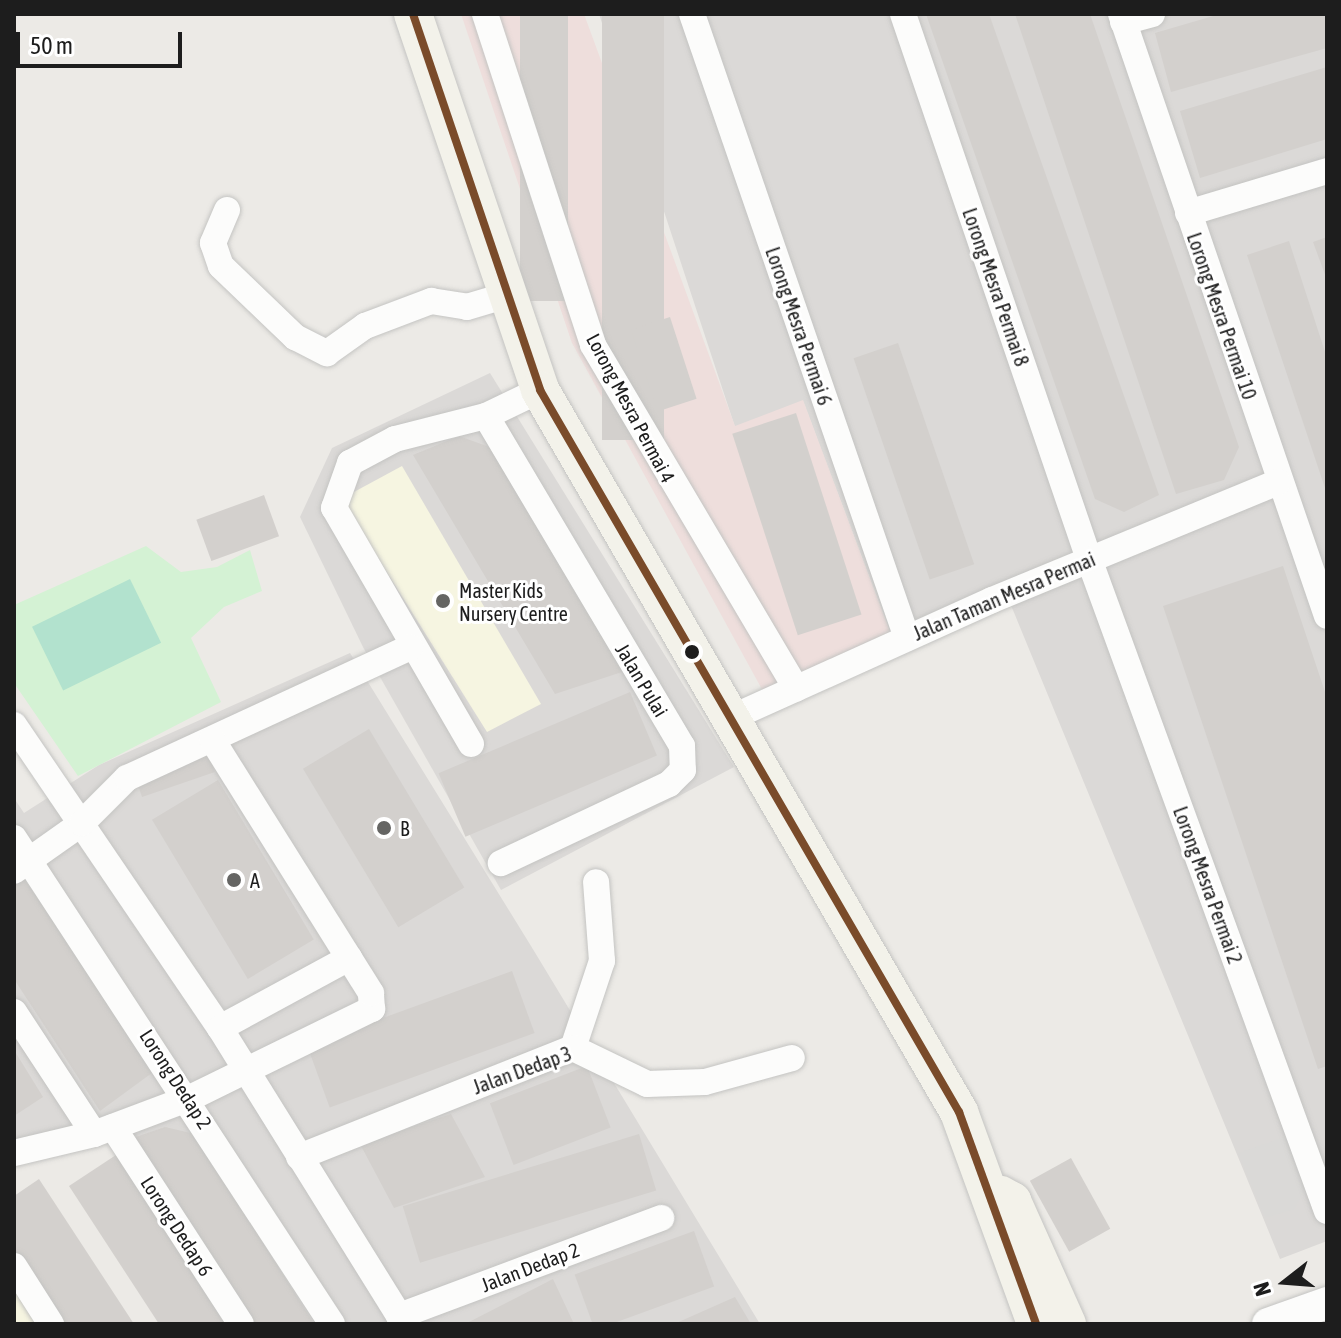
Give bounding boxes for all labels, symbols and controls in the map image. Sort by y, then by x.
scale bar [20,16,186,66]
text: 50 m [30,32,73,59]
street label: Lorong Mesra Permai 8 [958,205,1034,369]
street label: Lorong Mesra Permai 10 [1182,229,1262,403]
street label: Lorong Mesra Permai 6 [761,244,837,408]
street label: Lorong Mesra Permai 4 [582,329,680,487]
street label: Jalan Taman Mesra Permai [909,547,1099,645]
place label: Master Kids Nursery Centre [459,578,568,625]
marker: Master Kids Nursery Centre [434,592,452,610]
street label: Jalan Pulai [611,639,673,721]
unlabelled marker [684,644,700,660]
street label: Lorong Mesra Permai 2 [1168,803,1248,967]
place label: B [400,816,409,840]
marker: B [375,819,393,837]
place label: A [250,868,260,892]
marker: A [225,871,243,889]
street label: Lorong Dedap 2 [135,1025,217,1133]
street label: Jalan Dedap 3 [469,1041,575,1099]
street label: Lorong Dedap 6 [136,1172,218,1280]
street label: Jalan Dedap 2 [477,1237,583,1297]
north arrow [1245,1242,1325,1322]
text: N [1248,1279,1276,1299]

